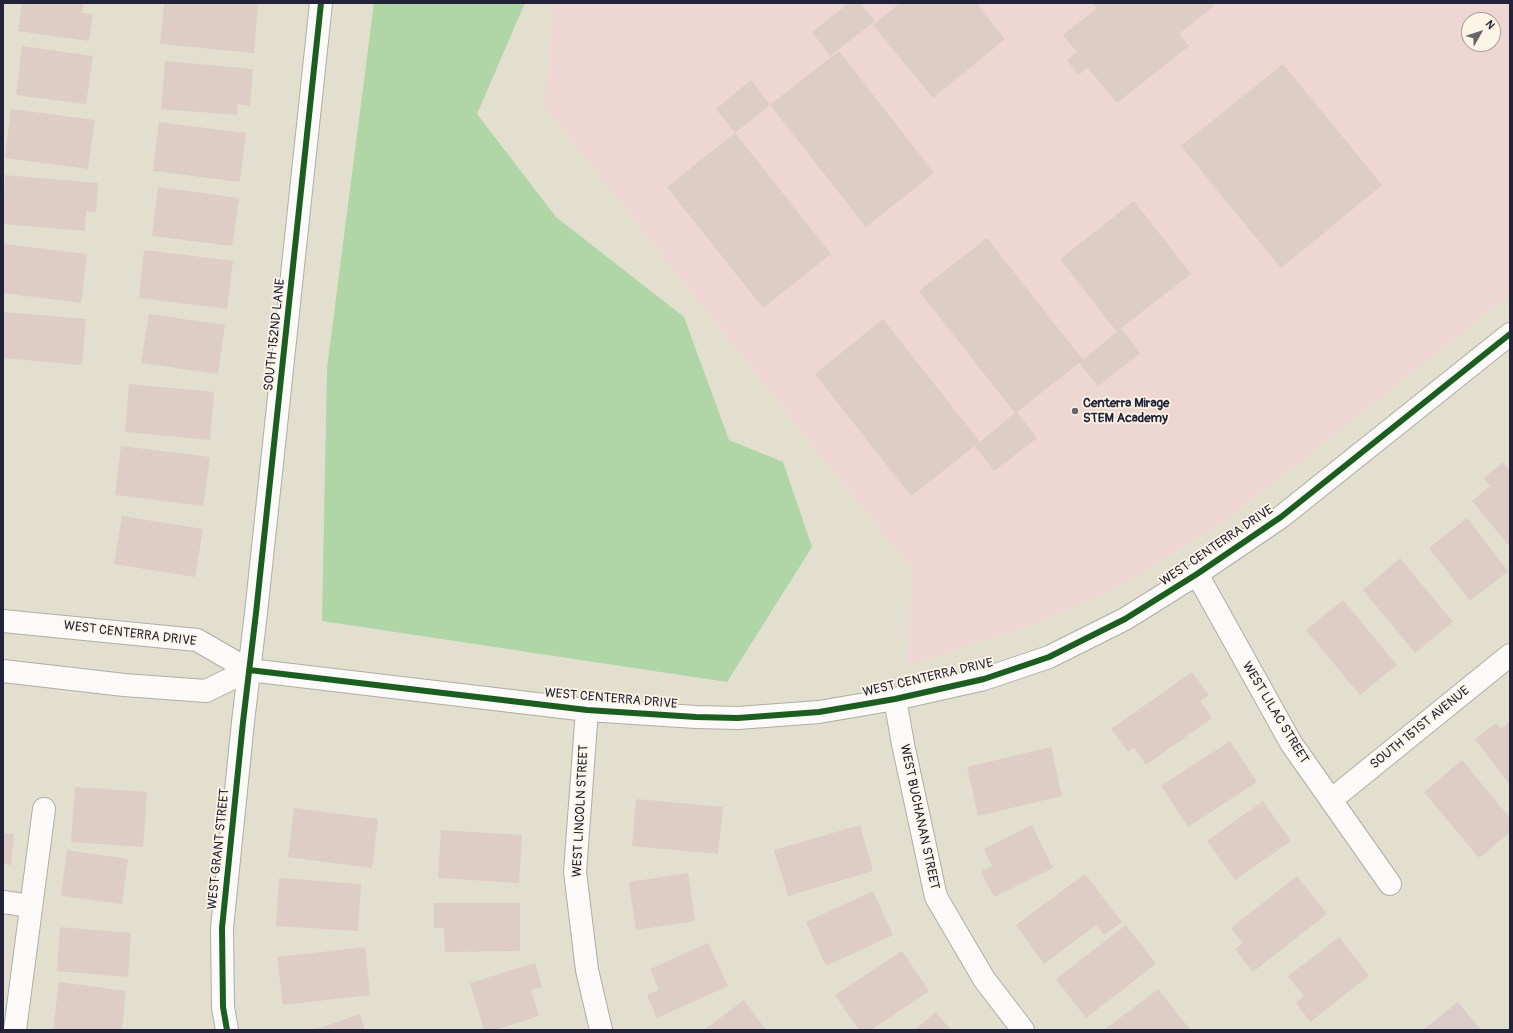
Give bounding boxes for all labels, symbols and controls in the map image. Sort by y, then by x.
north arrow [1461,12,1501,52]
text: N [1483,18,1497,32]
street label: SOUTH 152ND LANE [261,278,289,392]
place label: Centerra Mirage STEM Academy [1083,396,1170,427]
marker: Centerra Mirage STEM Academy [1070,406,1080,416]
street label: WEST CENTERRA DRIVE [1157,502,1277,590]
street label: WEST CENTERRA DRIVE [63,618,197,650]
street label: WEST CENTERRA DRIVE [861,655,995,701]
street label: WEST LILAC STREET [1238,659,1312,767]
street label: SOUTH 151ST AVENUE [1367,683,1473,773]
street label: WEST CENTERRA DRIVE [544,685,678,713]
street label: WEST BUCHANAN STREET [896,743,942,891]
street label: WEST LINCOLN STREET [570,744,592,878]
street label: WEST GRANT STREET [205,788,233,910]

